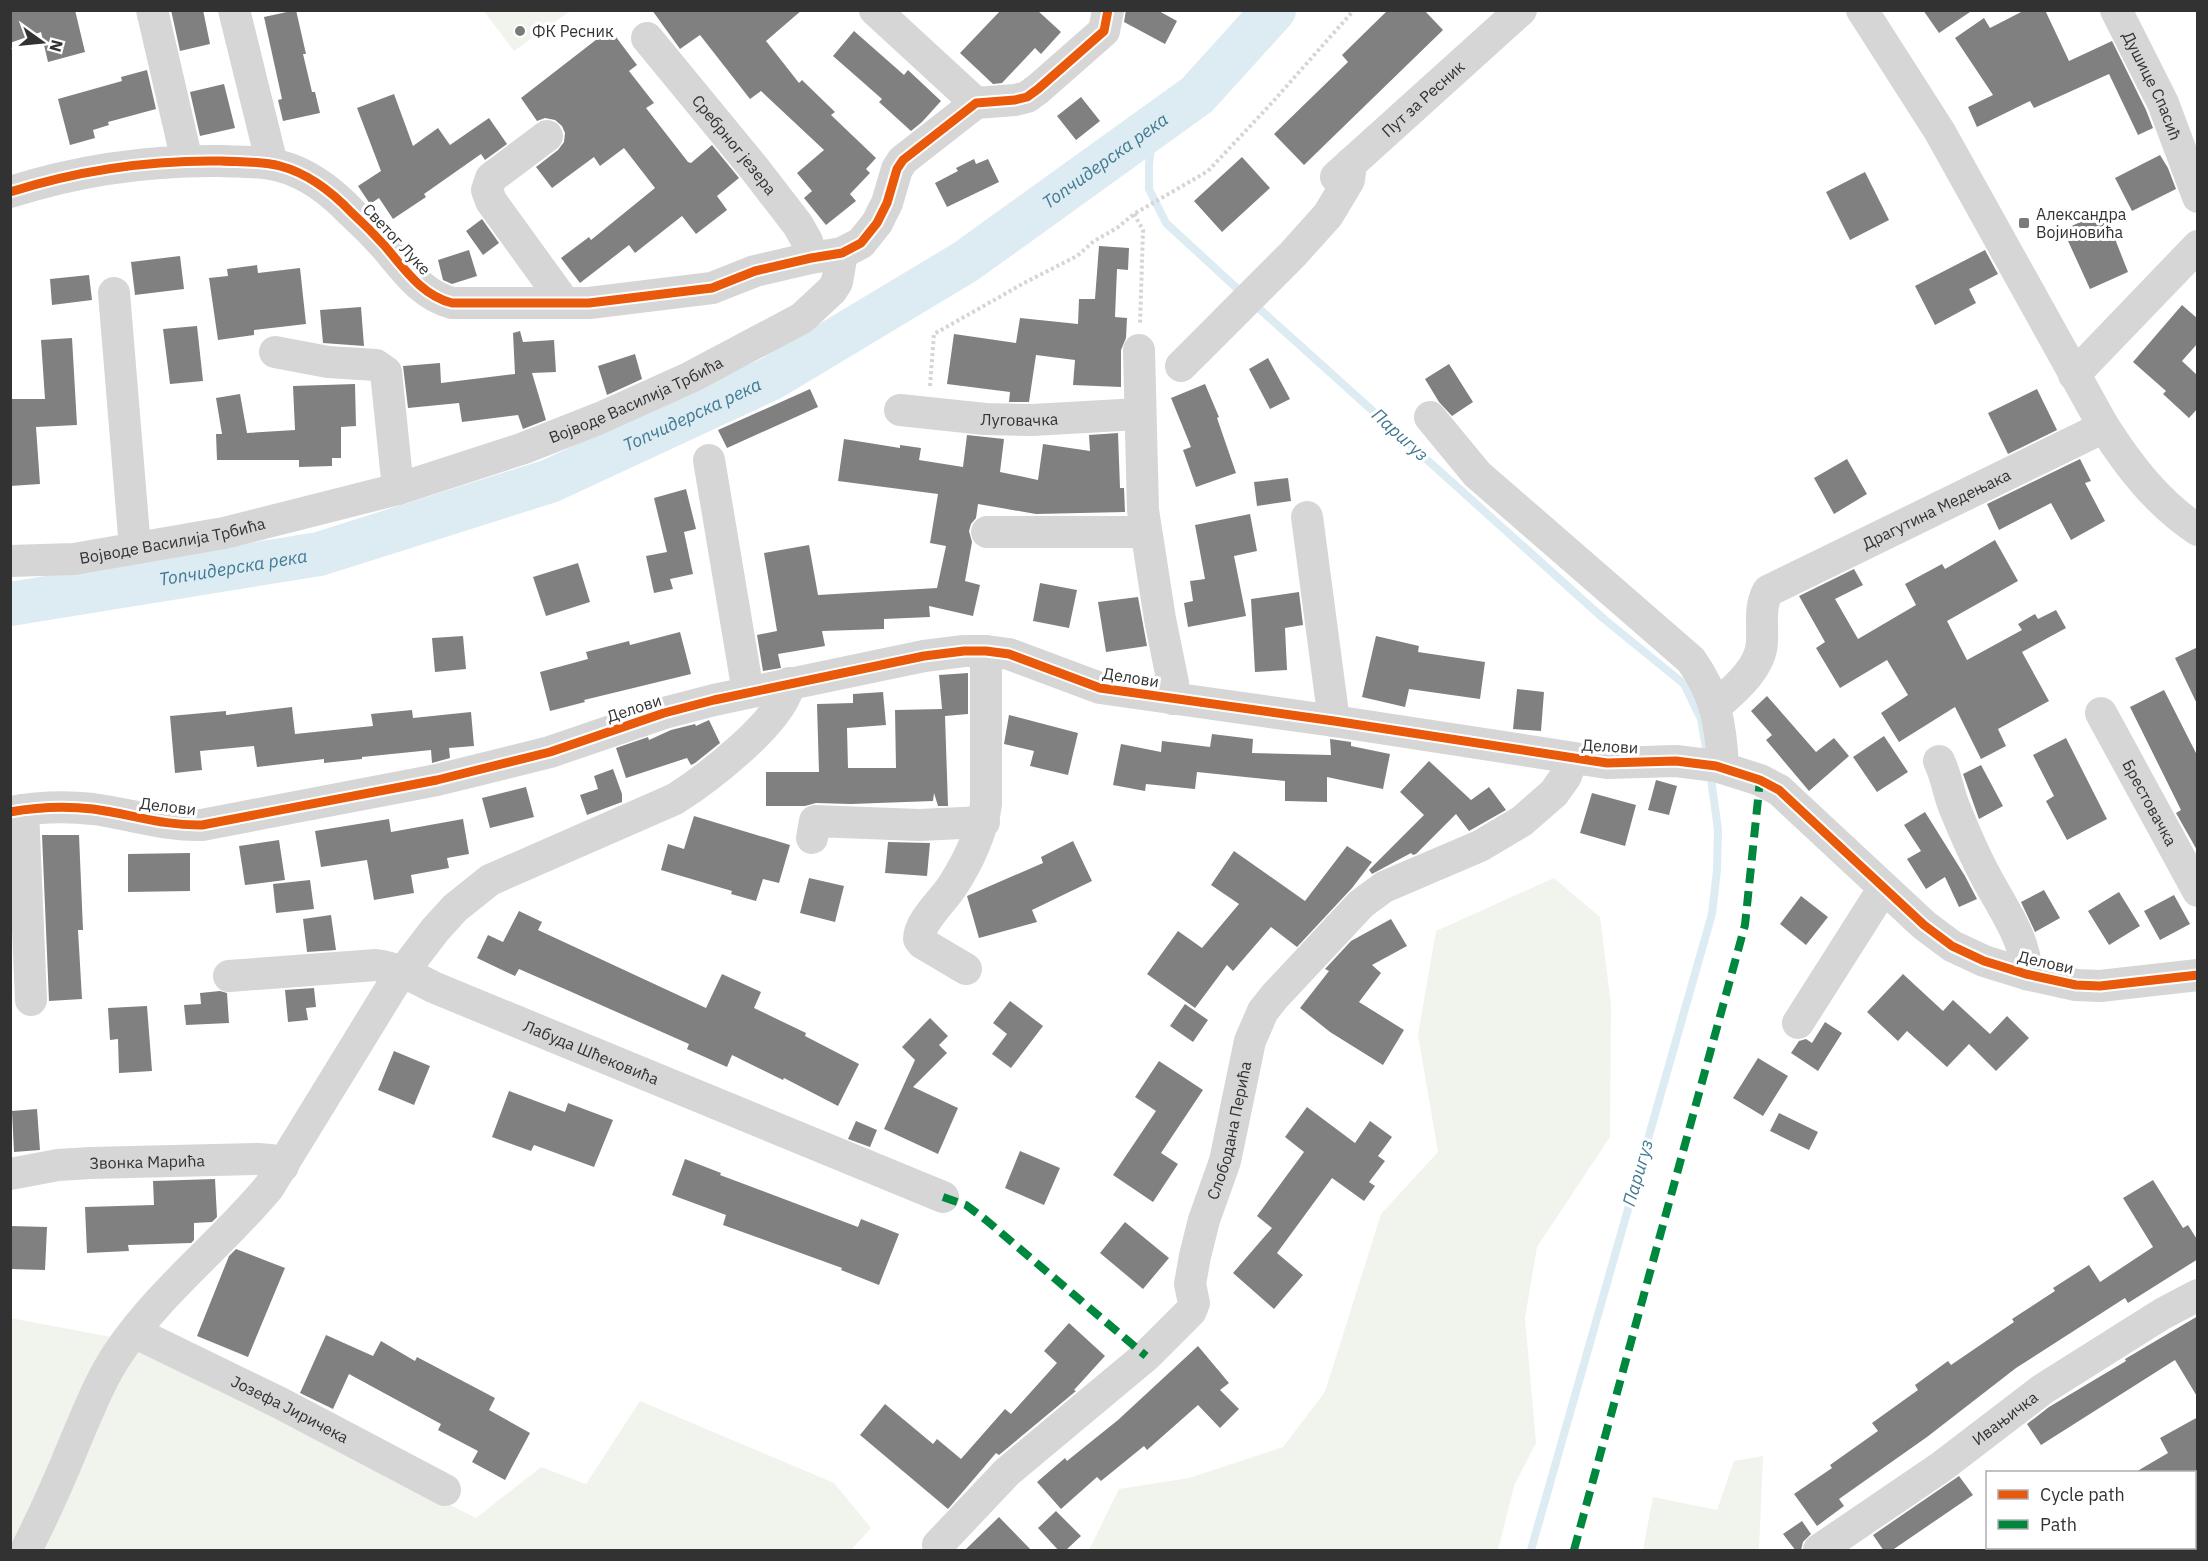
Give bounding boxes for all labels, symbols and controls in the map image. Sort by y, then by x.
north arrow [12,12,72,72]
place label: ФК Ресник [532,21,614,41]
marker: ФК Ресник [513,24,527,38]
street label: Душице Спасић [2118,28,2186,143]
text: N [45,38,68,54]
street label: Пут за Ресник [1377,56,1469,141]
street label: Сребрног језера [688,91,781,199]
water label: Топчидерска река [1037,108,1173,214]
street label: Светог Луке [359,199,435,279]
place label: Александра Војиновића [2036,204,2127,242]
marker: Александра Војиновића [2017,216,2031,230]
street label: Војводе Василија Трбића [546,352,727,447]
water label: Топчидерска река [619,373,765,457]
water label: Паригуз [1367,403,1433,466]
street label: Луговачка [981,409,1059,430]
street label: Драгутина Медењака [1859,464,2014,554]
street label: Војводе Василија Трбића [78,513,268,568]
water label: Топчидерска река [157,544,309,591]
street label: Делови [1101,663,1161,691]
street label: Делови [604,690,664,726]
street label: Делови [1581,735,1639,757]
street label: Брестовачка [2118,756,2182,850]
street label: Делови [139,793,197,819]
street label: Делови [2016,946,2076,978]
street label: Лабуда Шћековића [520,1015,662,1089]
street label: Слободана Перића [1202,1059,1256,1202]
water label: Паригуз [1617,1137,1658,1209]
street label: Звонка Марића [89,1150,206,1173]
street label: Јозефа Јиричека [228,1371,352,1448]
street label: Ивањичка [1968,1386,2042,1450]
legend [1986,1471,2196,1549]
text: Cycle path [2040,1483,2125,1506]
text: Path [2040,1513,2077,1536]

